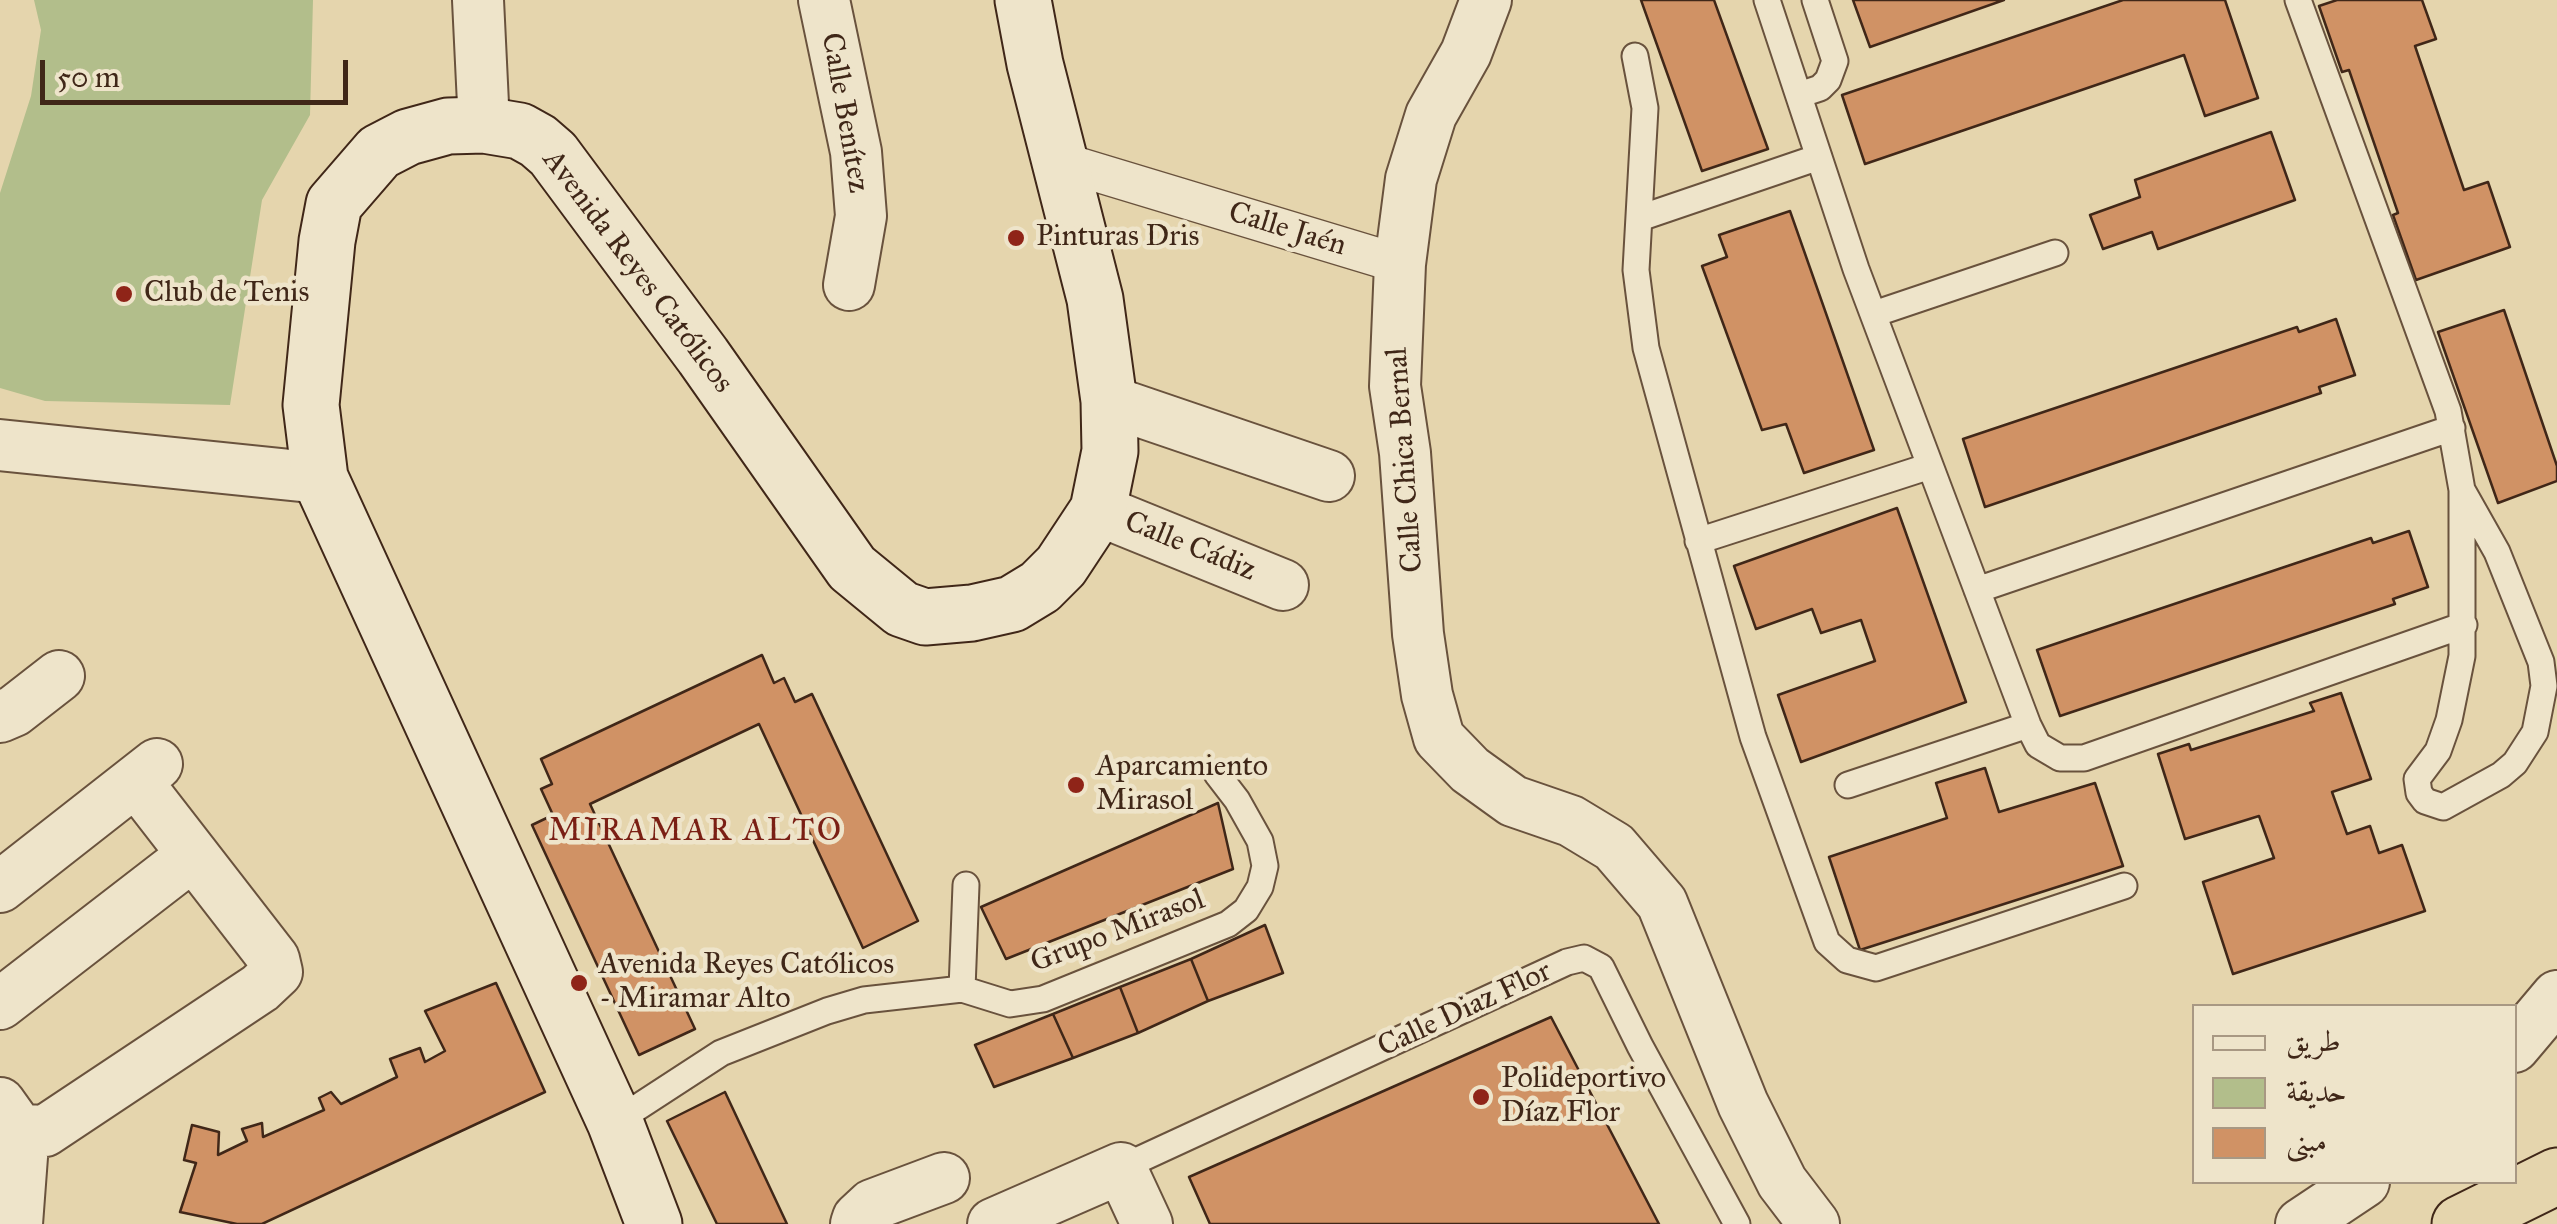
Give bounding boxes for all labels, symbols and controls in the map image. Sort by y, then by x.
street label: Calle Benítez [812,30,876,196]
scale bar [45,40,352,102]
text: 50 m [57,59,120,95]
street label: Avenida Reyes Católicos [534,143,740,401]
street label: Calle Jaén [1224,195,1350,265]
place label: Pinturas Dris [1036,220,1200,256]
marker: Pinturas Dris [1005,227,1027,249]
place label: Club de Tenis [144,276,309,312]
marker: Club de Tenis [113,283,135,305]
street label: Calle Chica Bernal [1380,346,1432,574]
street label: Calle Cádiz [1119,504,1261,590]
place label: Aparcamiento Mirasol [1096,750,1268,820]
marker: Aparcamiento Mirasol [1065,774,1087,796]
district label: MIRAMAR ALTO [548,813,844,851]
street label: Grupo Mirasol [1026,882,1210,982]
place label: Avenida Reyes Católicos - Miramar Alto [599,948,894,1018]
street label: Calle Diaz Flor [1373,954,1557,1066]
marker: Avenida Reyes Católicos - Miramar Alto [568,972,590,994]
legend [2192,1004,2517,1184]
text: طريق [2286,1023,2341,1059]
place label: Polideportivo Díaz Flor [1501,1062,1666,1132]
text: حديقة [2286,1073,2347,1109]
marker: Polideportivo Díaz Flor [1470,1086,1492,1108]
text: مبنى [2286,1123,2327,1159]

